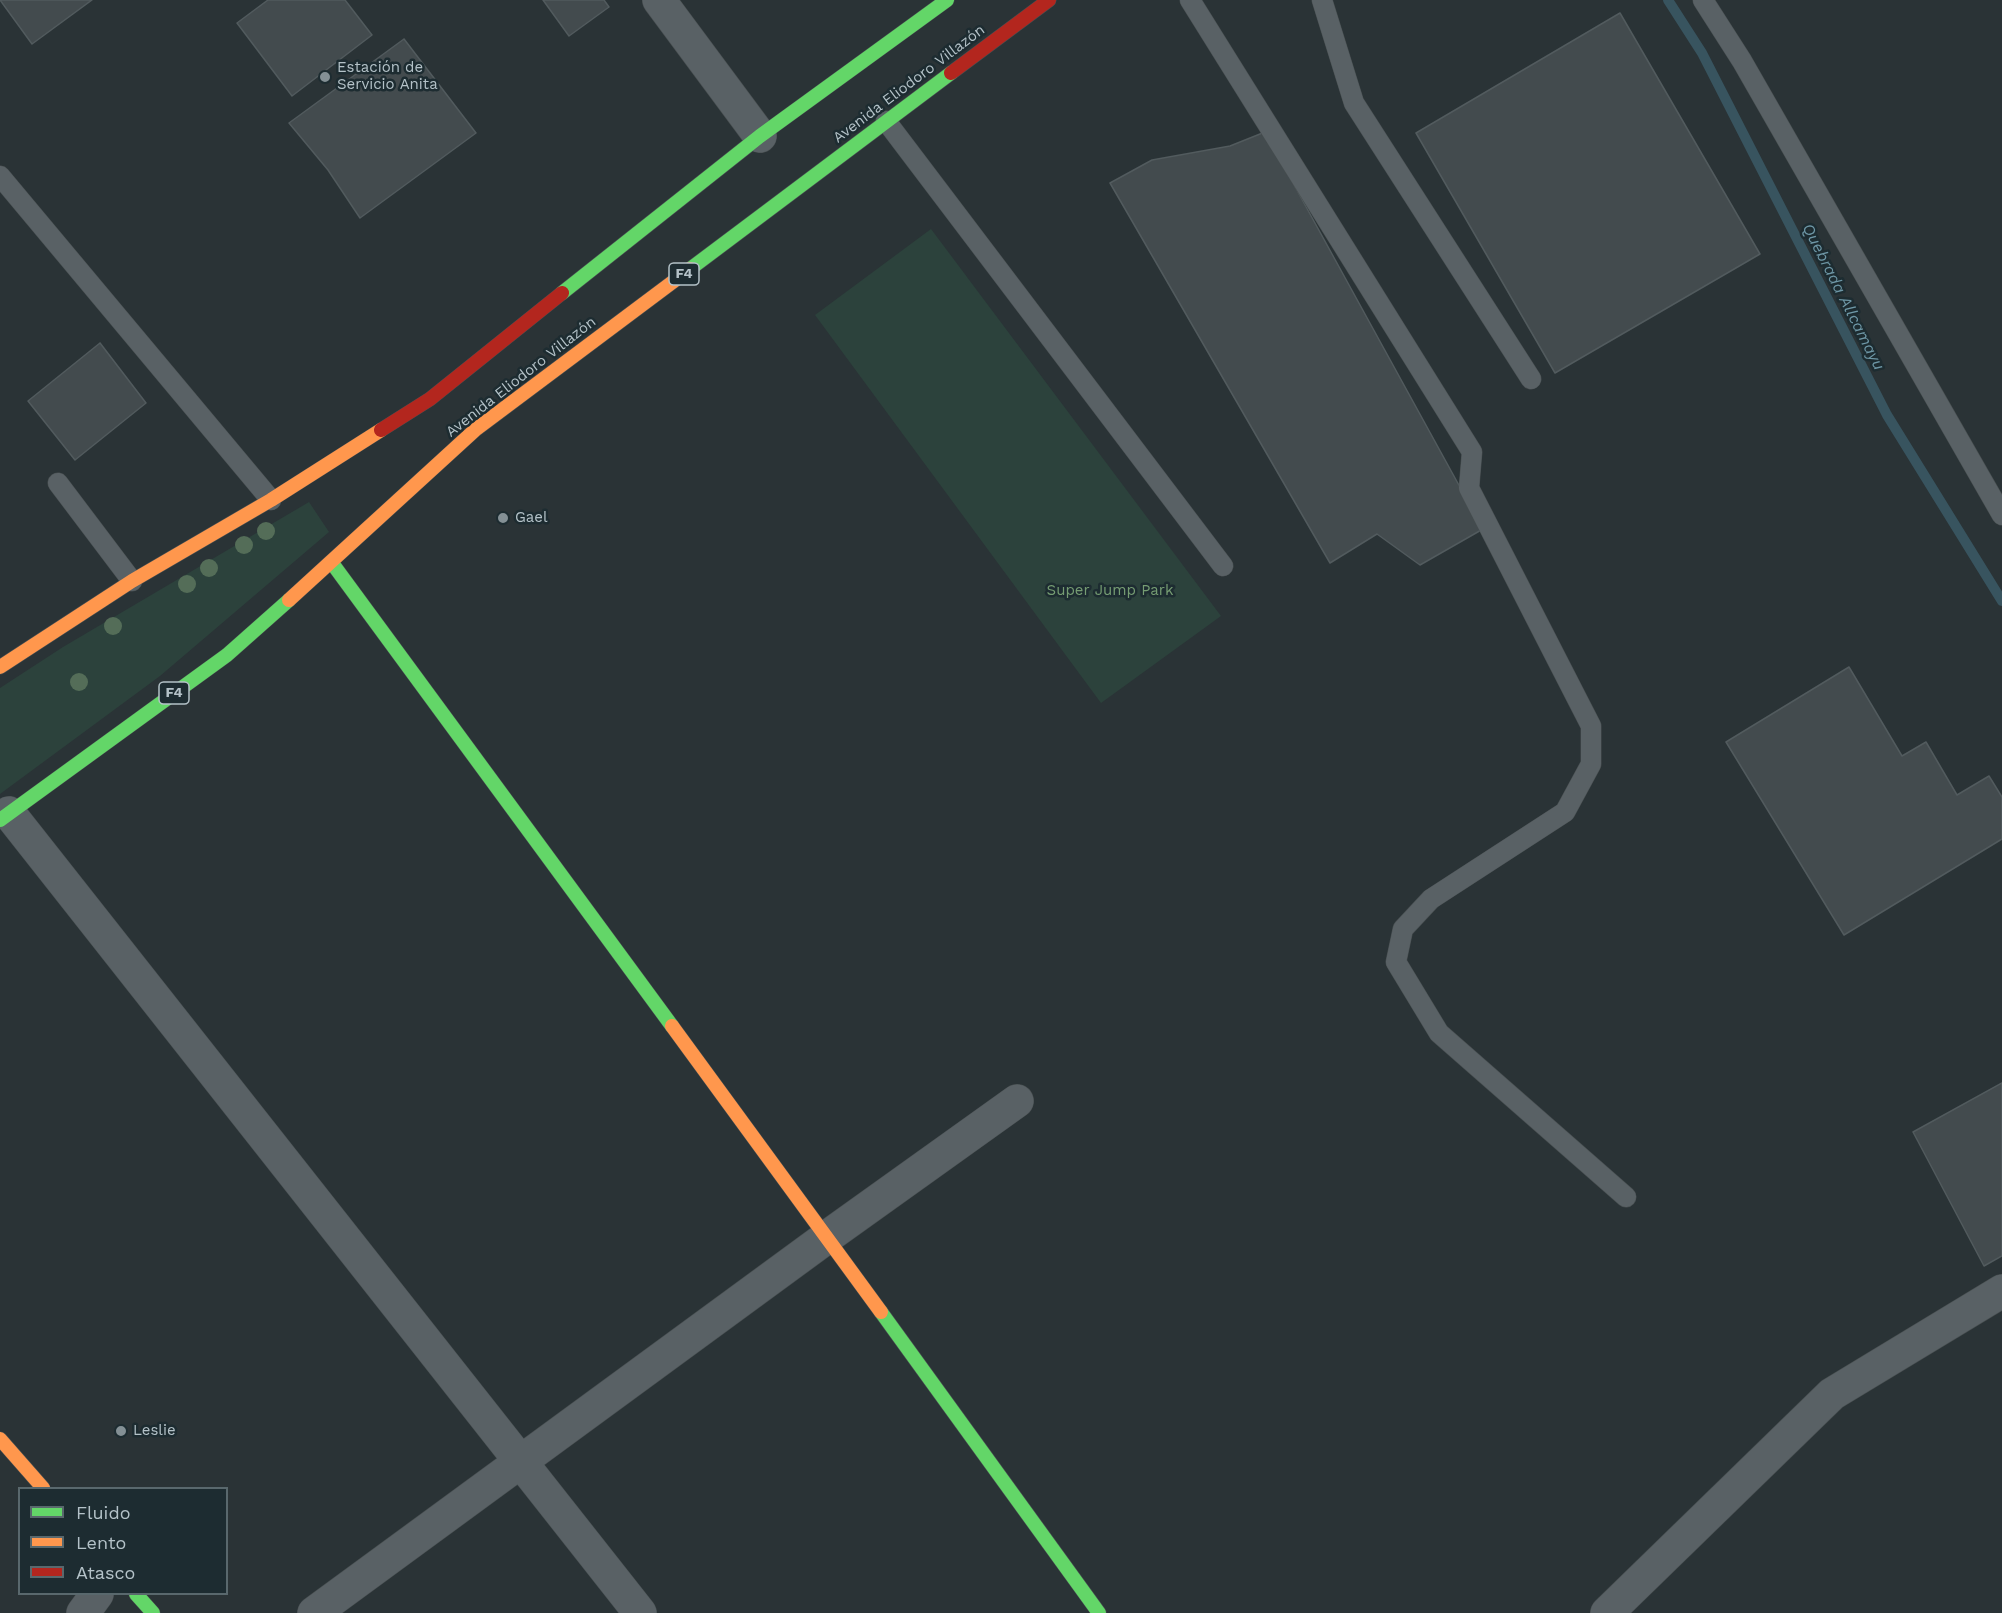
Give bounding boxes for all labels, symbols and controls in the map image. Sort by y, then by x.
street label: Avenida Eliodoro Villazón [830,21,988,147]
place label: Estación de Servicio Anita [337,59,438,94]
marker: Estación de Servicio Anita [318,70,332,84]
water label: Quebrada Allcamayu [1798,221,1888,373]
road number: F4 [669,263,699,285]
street label: Avenida Eliodoro Villazón [442,313,600,441]
place label: Gael [515,509,548,527]
marker: Gael [496,511,510,525]
park label: Super Jump Park [1047,582,1173,600]
road number: F4 [159,682,189,704]
place label: Leslie [133,1422,176,1440]
marker: Leslie [114,1424,128,1438]
legend [18,1487,228,1595]
text: Fluido [76,1502,130,1523]
text: Lento [76,1532,126,1553]
text: Atasco [76,1562,135,1583]

